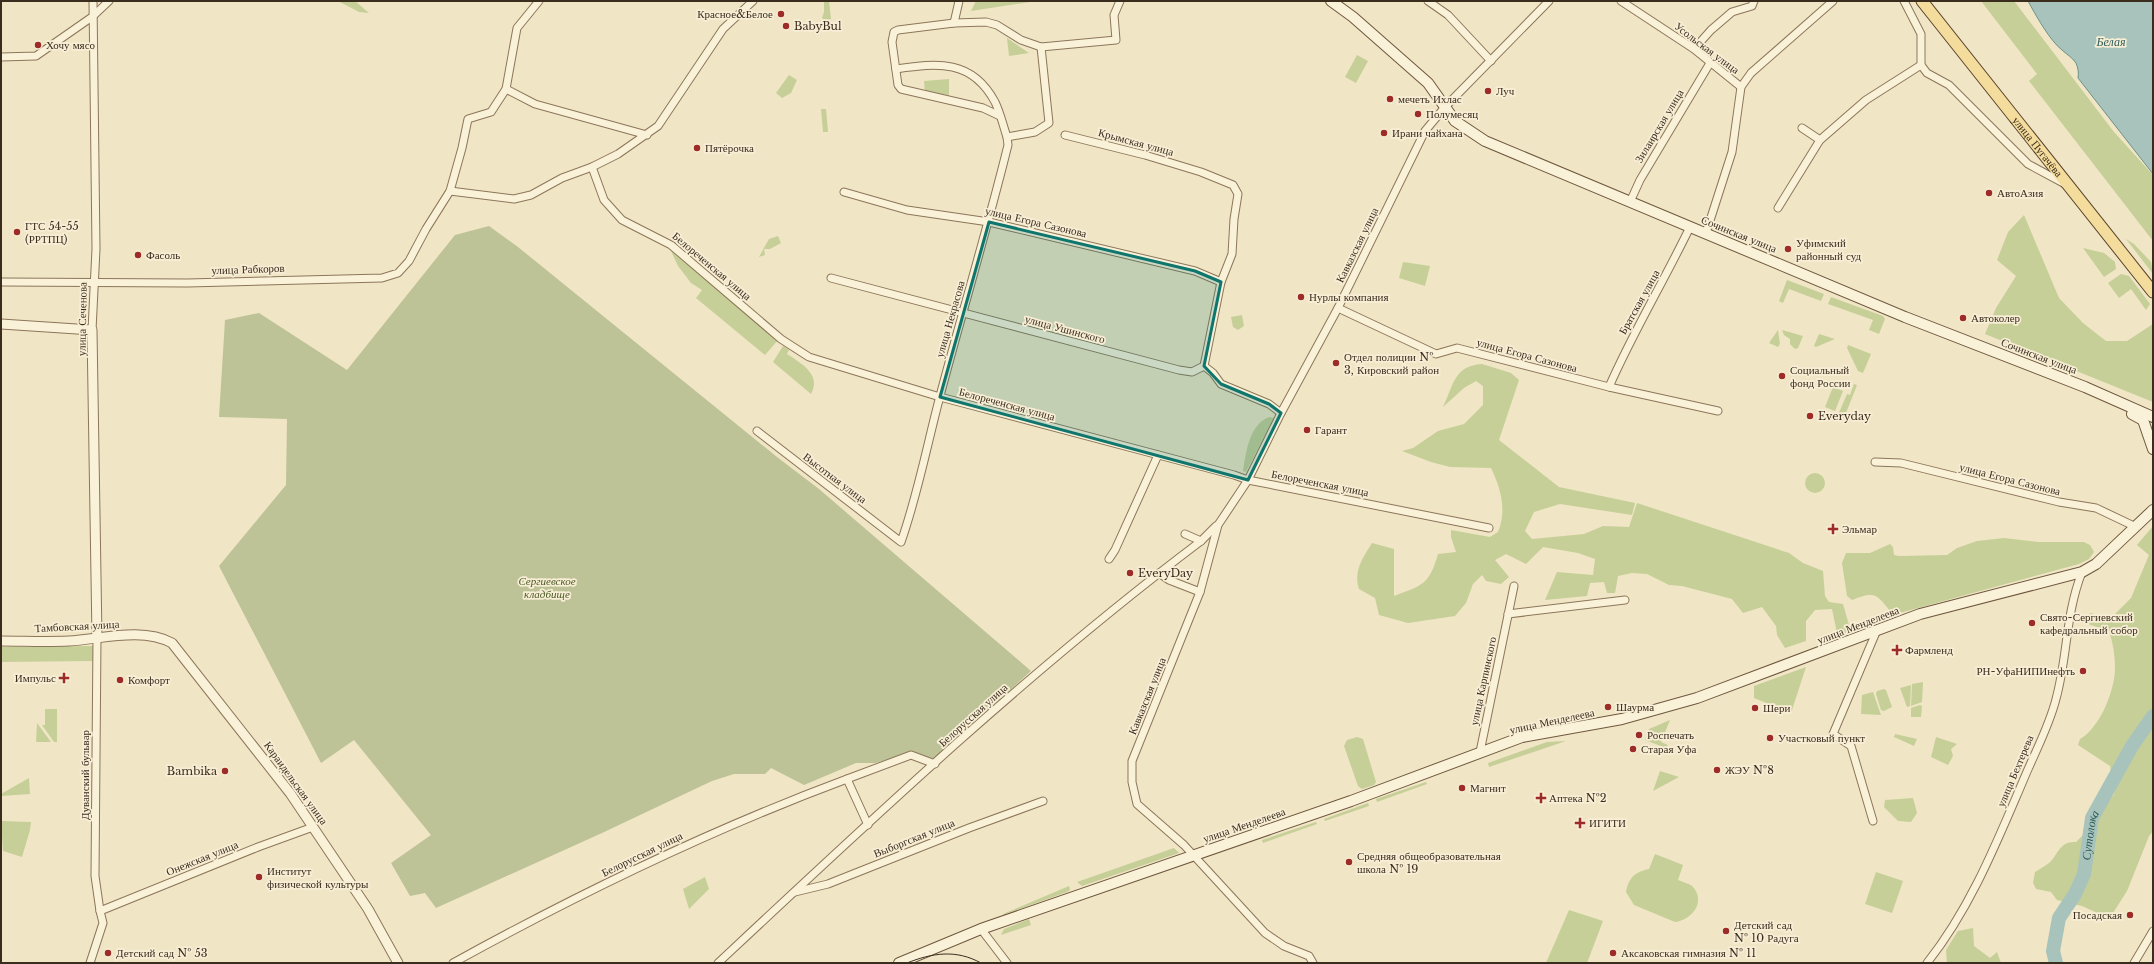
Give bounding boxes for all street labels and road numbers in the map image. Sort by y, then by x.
street label: Усольская улица [1672,19,1742,77]
street label: Зилаирская улица [1632,87,1687,165]
street label: улица Пугачёва [2009,114,2066,180]
street label: Крымская улица [1097,125,1175,159]
street label: улица Егора Сазонова [984,204,1088,241]
street label: Кавказская улица [1333,205,1381,285]
street label: Сочинская улица [1699,212,1779,256]
street label: Белореченская улица [670,229,754,303]
street label: улица Рабкоров [211,261,285,277]
street label: Братская улица [1616,267,1663,337]
street label: улица Некрасова [932,279,968,359]
street label: улица Сеченова [74,282,90,356]
street label: улица Ушинского [1023,312,1107,347]
street label: улица Егора Сазонова [1475,335,1579,375]
street label: Сочинская улица [1999,335,2079,377]
street label: Белореченская улица [957,384,1057,424]
street label: Высотная улица [800,450,870,507]
street label: улица Егора Сазонова [1958,460,2062,498]
street label: Белореченская улица [1270,467,1370,499]
street label: улица Менделеева [1815,603,1901,647]
street label: Тамбовская улица [34,617,120,635]
street label: улица Карпинского [1467,635,1499,727]
street label: Кавказская улица [1125,655,1169,737]
street label: Белорусская улица [936,680,1011,750]
street label: улица Менделеева [1508,705,1596,737]
street label: Дуванский бульвар [78,729,92,820]
street label: улица Бехтерева [1994,733,2036,809]
street label: Караидельская улица [261,739,331,828]
street label: улица Менделеева [1201,804,1287,846]
street label: Выборгская улица [871,815,957,861]
street label: Белорусская улица [599,828,685,880]
street label: Онежская улица [164,837,240,879]

